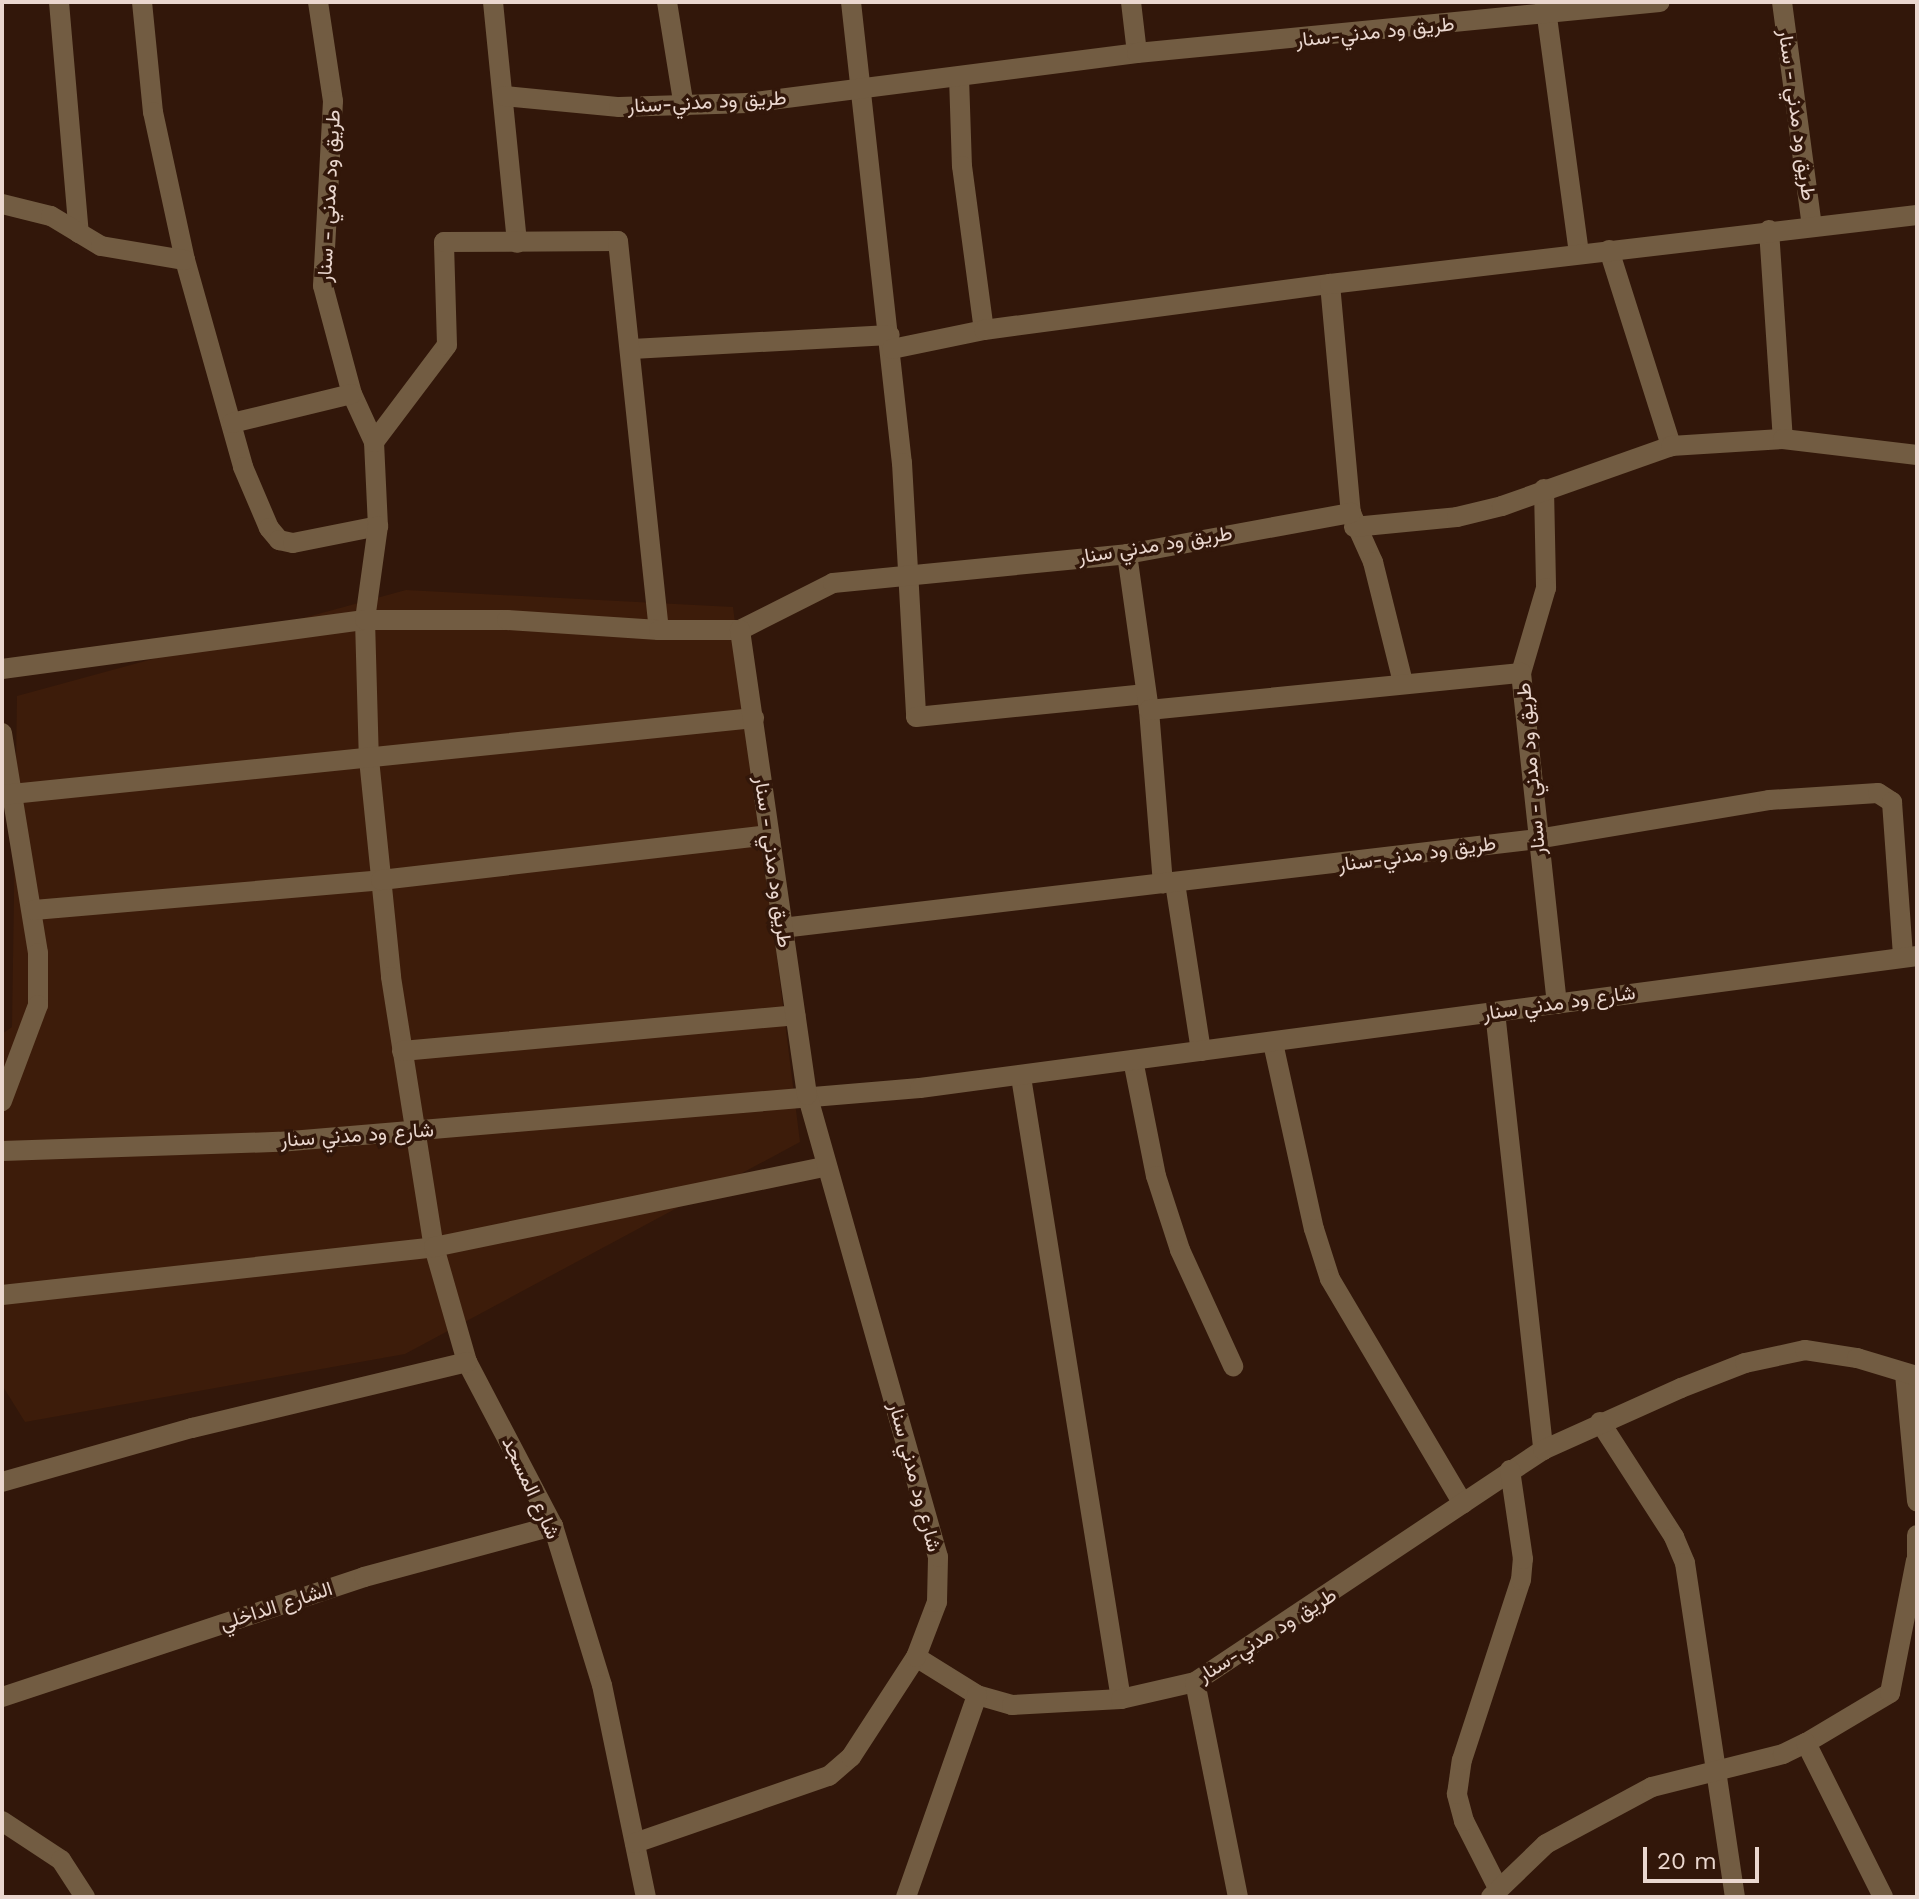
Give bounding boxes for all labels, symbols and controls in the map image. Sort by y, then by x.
street label: طريق ود مدني-سنار [1295,12,1455,52]
street label: طريق ود مدني - سنار [1773,28,1821,202]
street label: طريق ود مدني-سنار [627,86,787,118]
street label: طريق ود مدني - سنار [312,109,346,283]
street label: طريق ود مدني سنار [1076,521,1234,569]
street label: طريق ود مدني - سنار [1512,682,1550,856]
street label: طريق ود مدني - سنار [749,775,797,949]
street label: طريق ود مدني-سنار [1336,831,1498,877]
street label: شارع ود مدني سنار [1481,980,1637,1026]
street label: شارع ود مدني سنار [279,1118,435,1152]
street label: شارع ود مدني سنار [884,1400,946,1554]
street label: شارع المسجد [497,1433,565,1543]
street label: الشارع الداخلي [217,1577,335,1635]
street label: طريق ود مدني-سنار [1193,1583,1341,1687]
scale bar [1647,1831,1763,1881]
text: 20 m [1657,1847,1717,1875]

